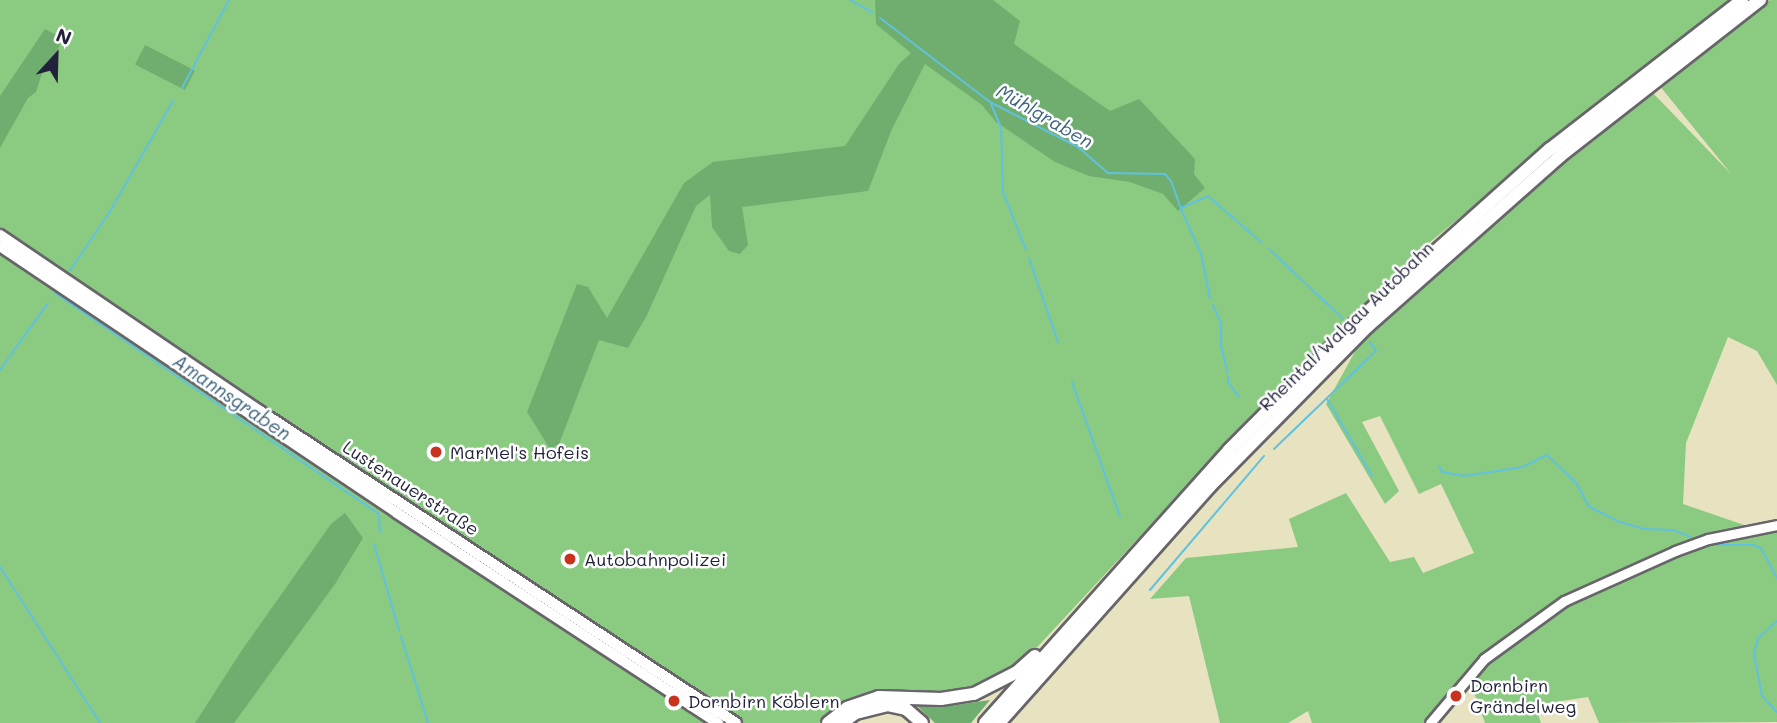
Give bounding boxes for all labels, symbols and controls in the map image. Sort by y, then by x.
north arrow [21,21,91,91]
text: N [53,22,75,50]
water label: Mühlgraben [993,79,1097,153]
street label: Rheintal/Walgau Autobahn [1254,237,1438,415]
water label: Amannsgraben [169,349,295,445]
street label: Lustenauerstraße [339,436,483,540]
place label: MarMel's Hofeis [450,441,589,463]
marker: MarMel's Hofeis [428,444,444,460]
place label: Autobahnpolizei [584,548,726,570]
marker: Autobahnpolizei [562,551,578,567]
place label: Dornbirn Grändelweg [1470,675,1576,718]
marker: Dornbirn Grändelweg [1448,688,1464,704]
place label: Dornbirn Köblern [688,690,840,712]
marker: Dornbirn Köblern [666,693,682,709]

